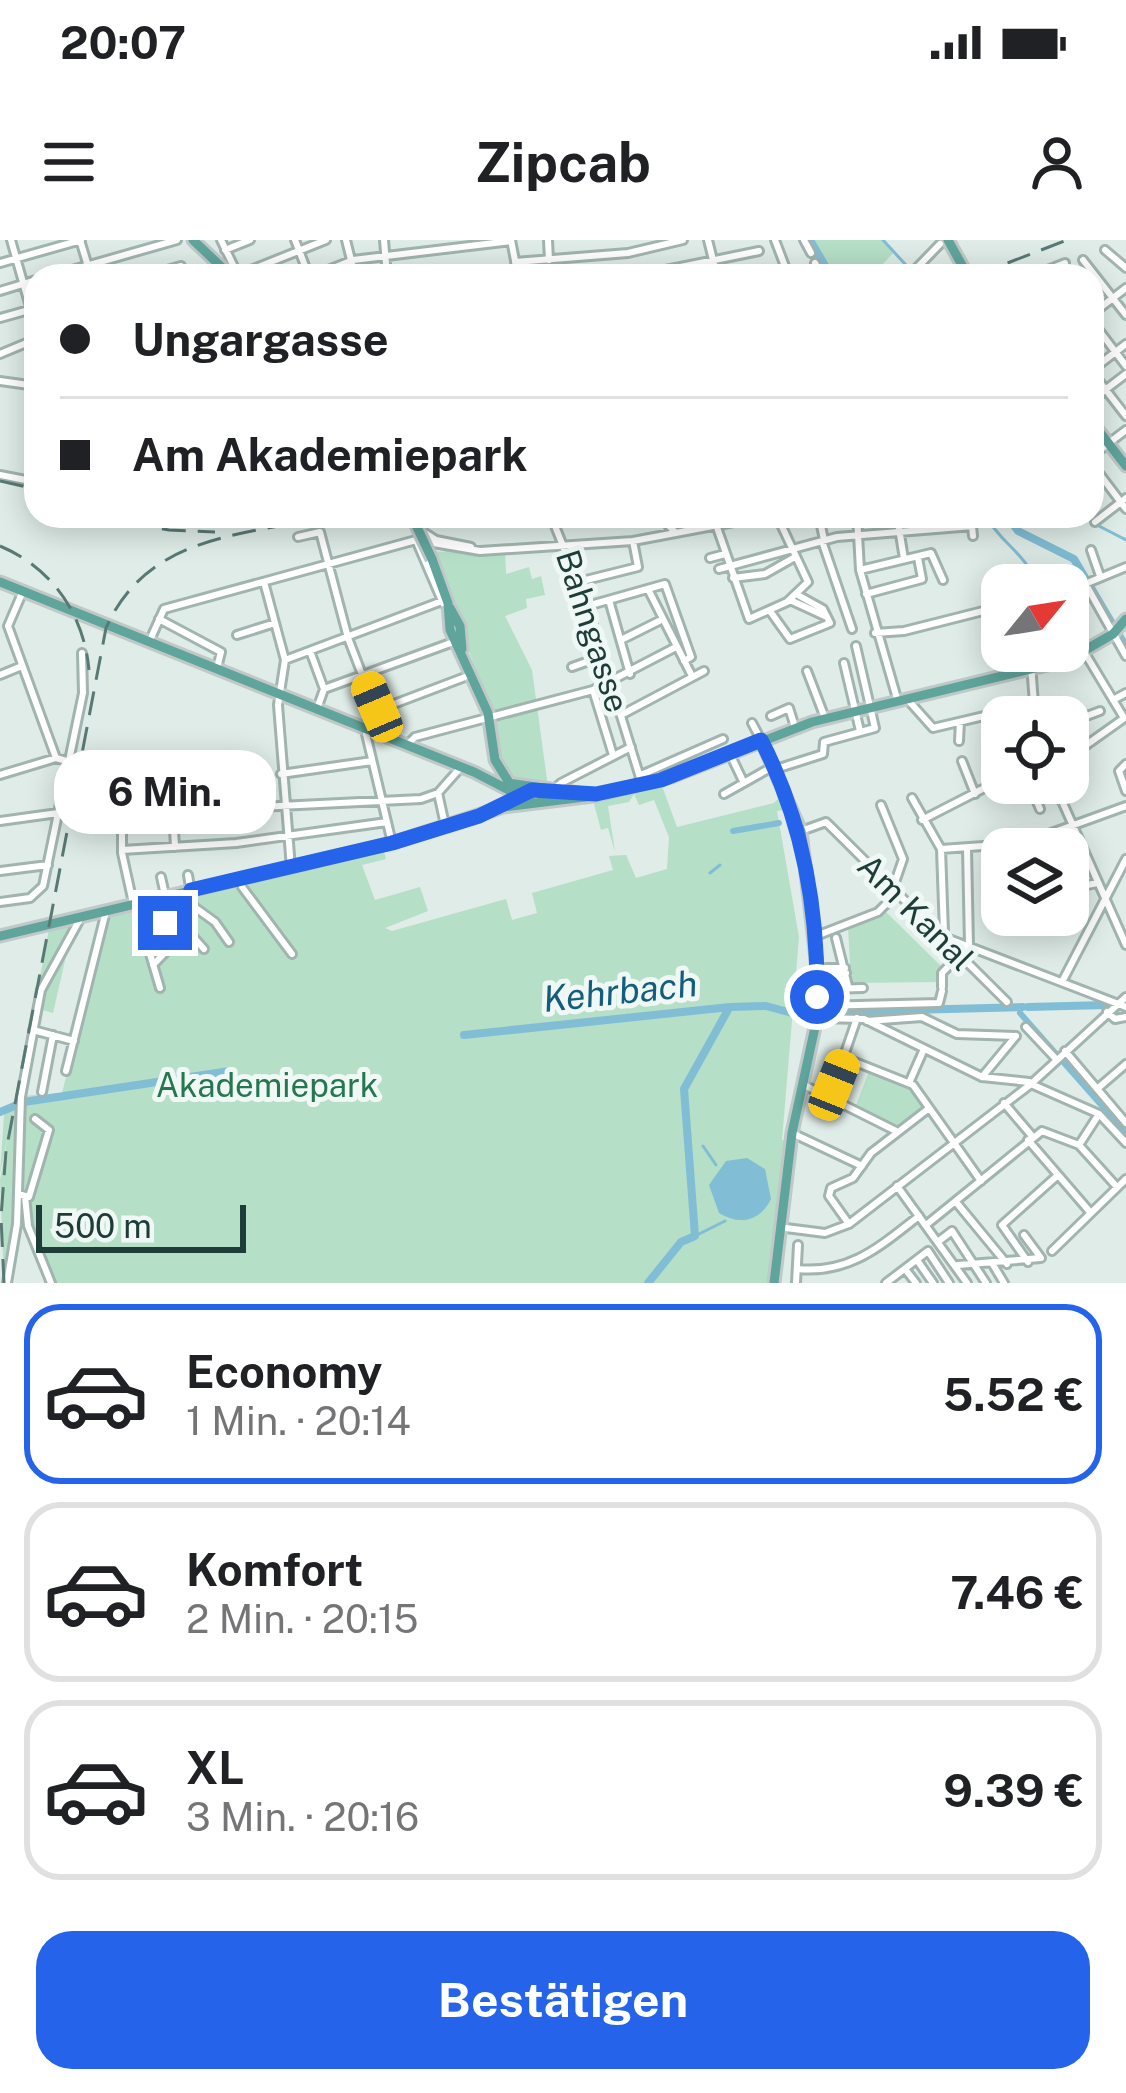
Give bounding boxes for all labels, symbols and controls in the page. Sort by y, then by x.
text: 20:07 [60,16,186,69]
icon: menu [36,129,102,195]
icon: person [1024,129,1090,195]
text: Zipcab [475,131,651,194]
text: Ungargasse [132,313,389,366]
text: Am Akademiepark [132,428,528,481]
street label: Bahngasse [549,545,637,717]
north arrow [981,564,1089,672]
map controls [981,564,1089,936]
car [346,667,408,747]
button: locate [981,696,1089,804]
callout: 6 Min. [54,749,276,833]
text: 6 Min. [108,769,222,815]
button: layers [981,828,1089,936]
street label: Am Kanal [850,846,982,978]
route end [138,896,192,950]
water label: Kehrbach [541,962,699,1020]
route start [790,970,844,1024]
car [804,1045,864,1125]
park label: Akademiepark [156,1066,378,1104]
scale bar [36,1199,246,1252]
text: 500 m [54,1207,152,1245]
icon: car [42,1340,150,1448]
text: Economy [186,1345,382,1398]
text: 5.52 € [943,1368,1084,1421]
text: 1 Min. · 20:14 [186,1398,411,1444]
icon: car [42,1538,150,1646]
text: Komfort [186,1543,363,1596]
text: 7.46 € [950,1566,1084,1619]
text: 2 Min. · 20:15 [186,1596,419,1642]
icon: car [42,1736,150,1844]
text: XL [186,1741,244,1794]
text: 9.39 € [943,1764,1084,1817]
text: 3 Min. · 20:16 [186,1794,419,1840]
button: Bestätigen [36,1931,1090,2069]

